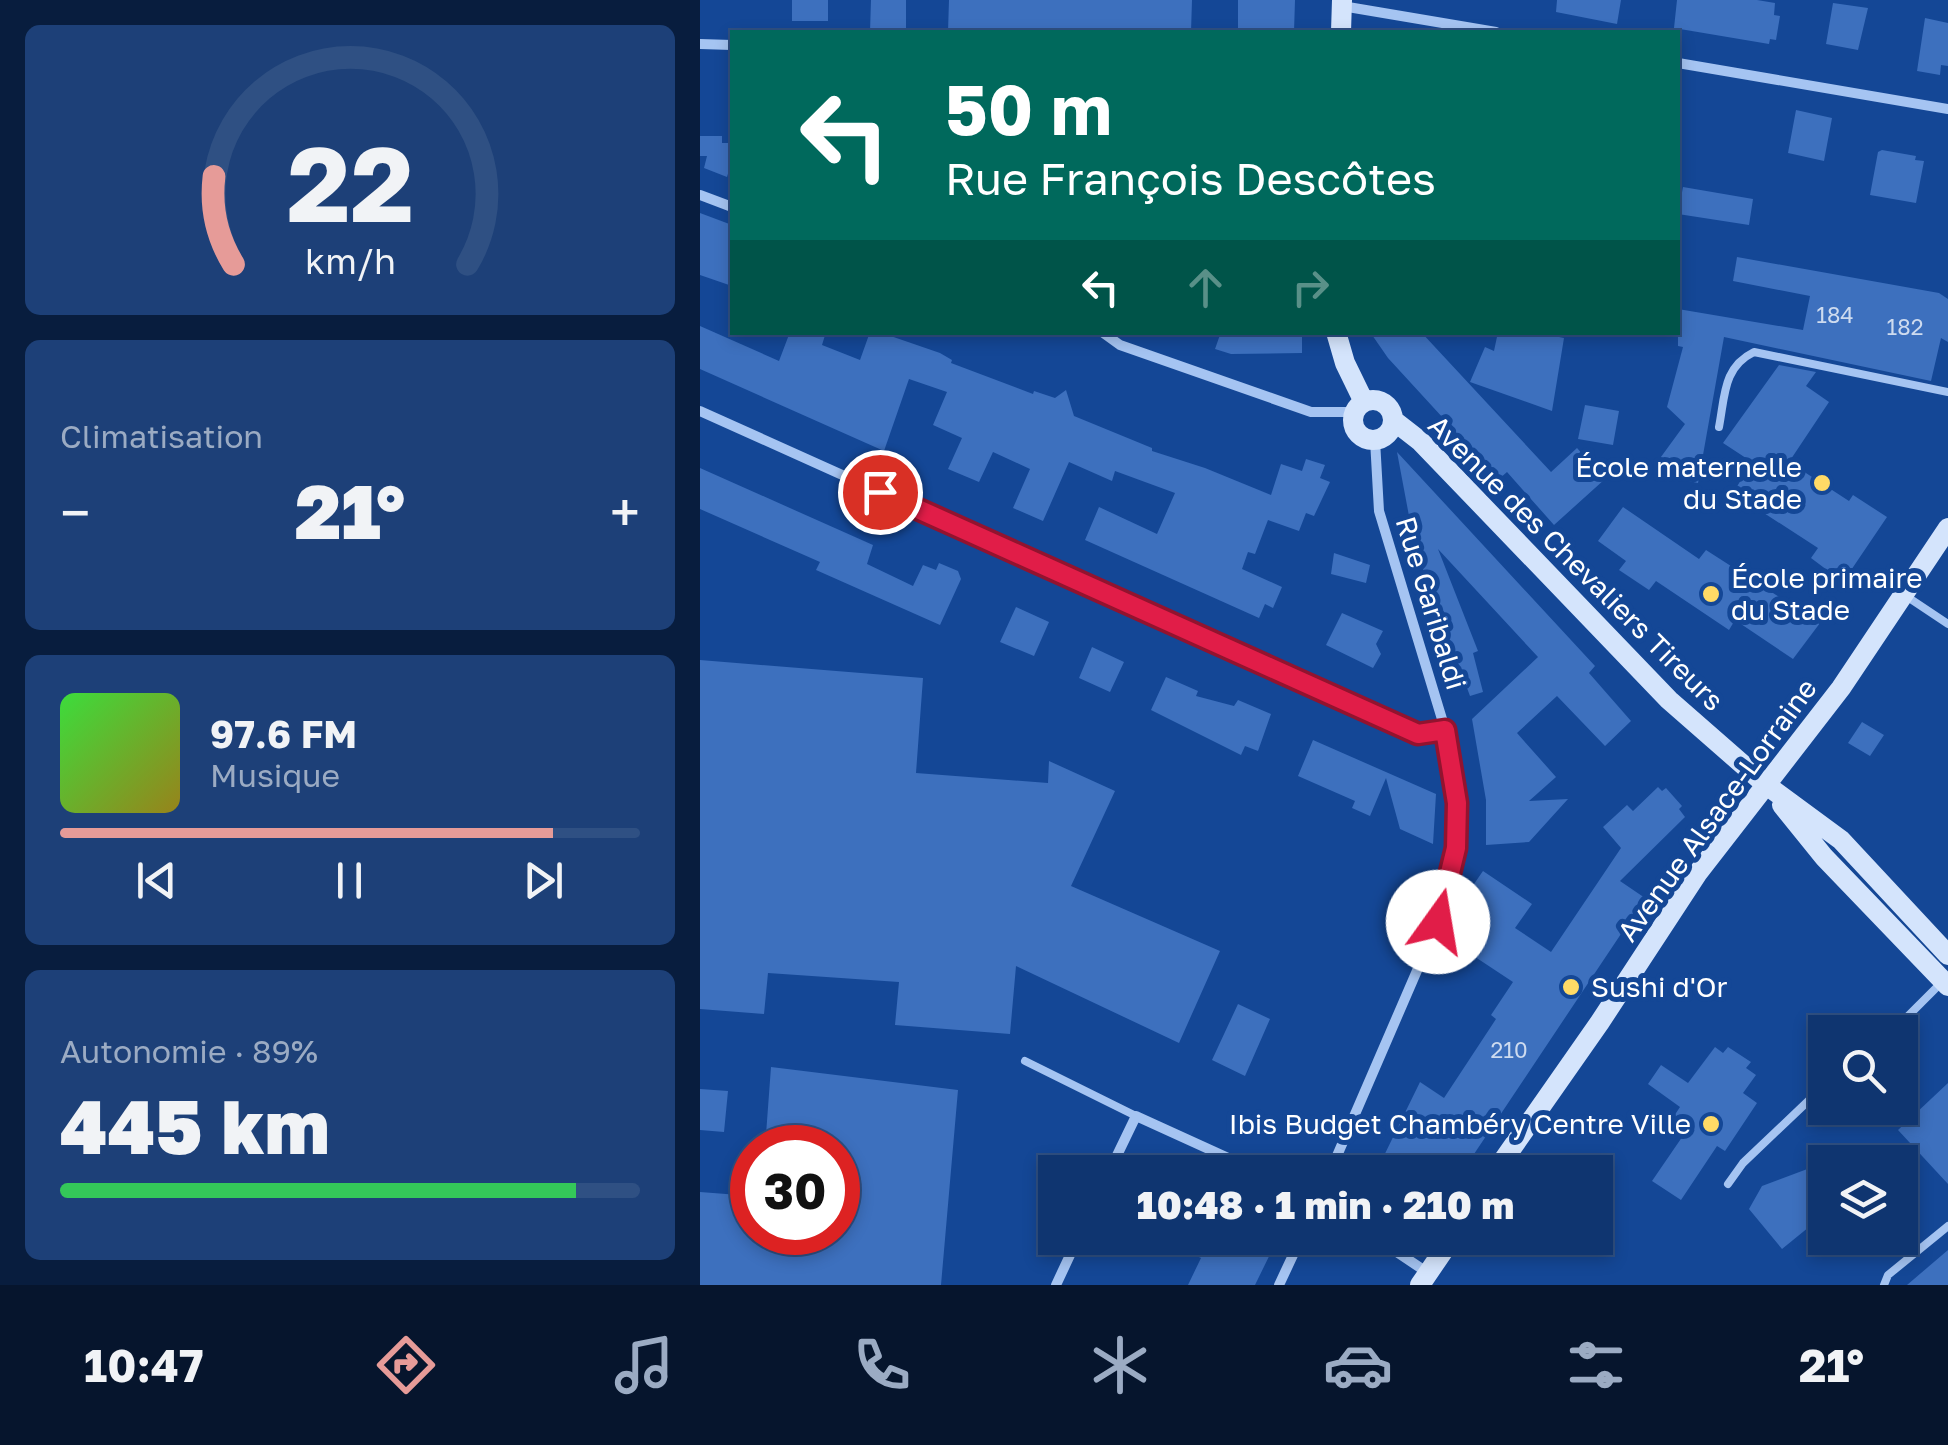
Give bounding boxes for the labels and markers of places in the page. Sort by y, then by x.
pin [838,450,923,535]
place label: École maternelle du Stade [1575,450,1802,515]
marker: École maternelle du Stade [1811,472,1833,494]
place label: École primaire du Stade [1731,561,1922,626]
marker: École primaire du Stade [1700,583,1722,605]
place label: Sushi d'Or [1591,970,1728,1003]
marker: Sushi d'Or [1560,976,1582,998]
place label: Ibis Budget Chambéry Centre Ville [1229,1107,1691,1140]
marker: Ibis Budget Chambéry Centre Ville [1700,1113,1722,1135]

